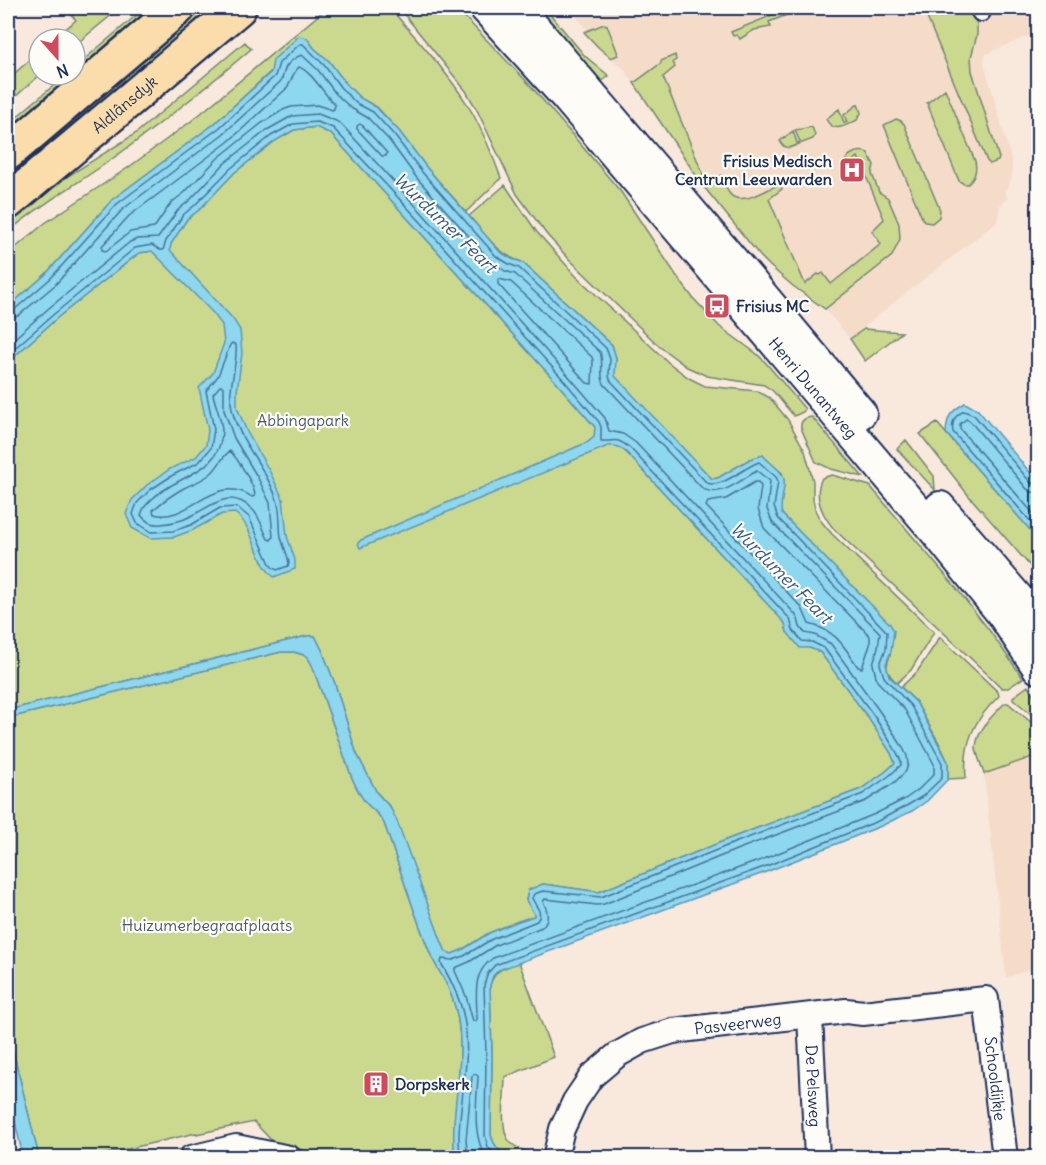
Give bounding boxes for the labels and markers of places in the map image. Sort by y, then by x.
place label: Frisius Medisch Centrum Leeuwarden [675,151,832,189]
hospital icon: Frisius Medisch Centrum Leeuwarden [837,155,867,185]
bus stop icon: Frisius MC [702,291,732,321]
place label: Frisius MC [736,296,810,316]
building icon: Dorpskerk [361,1069,391,1099]
place label: Dorpskerk [395,1074,470,1095]

